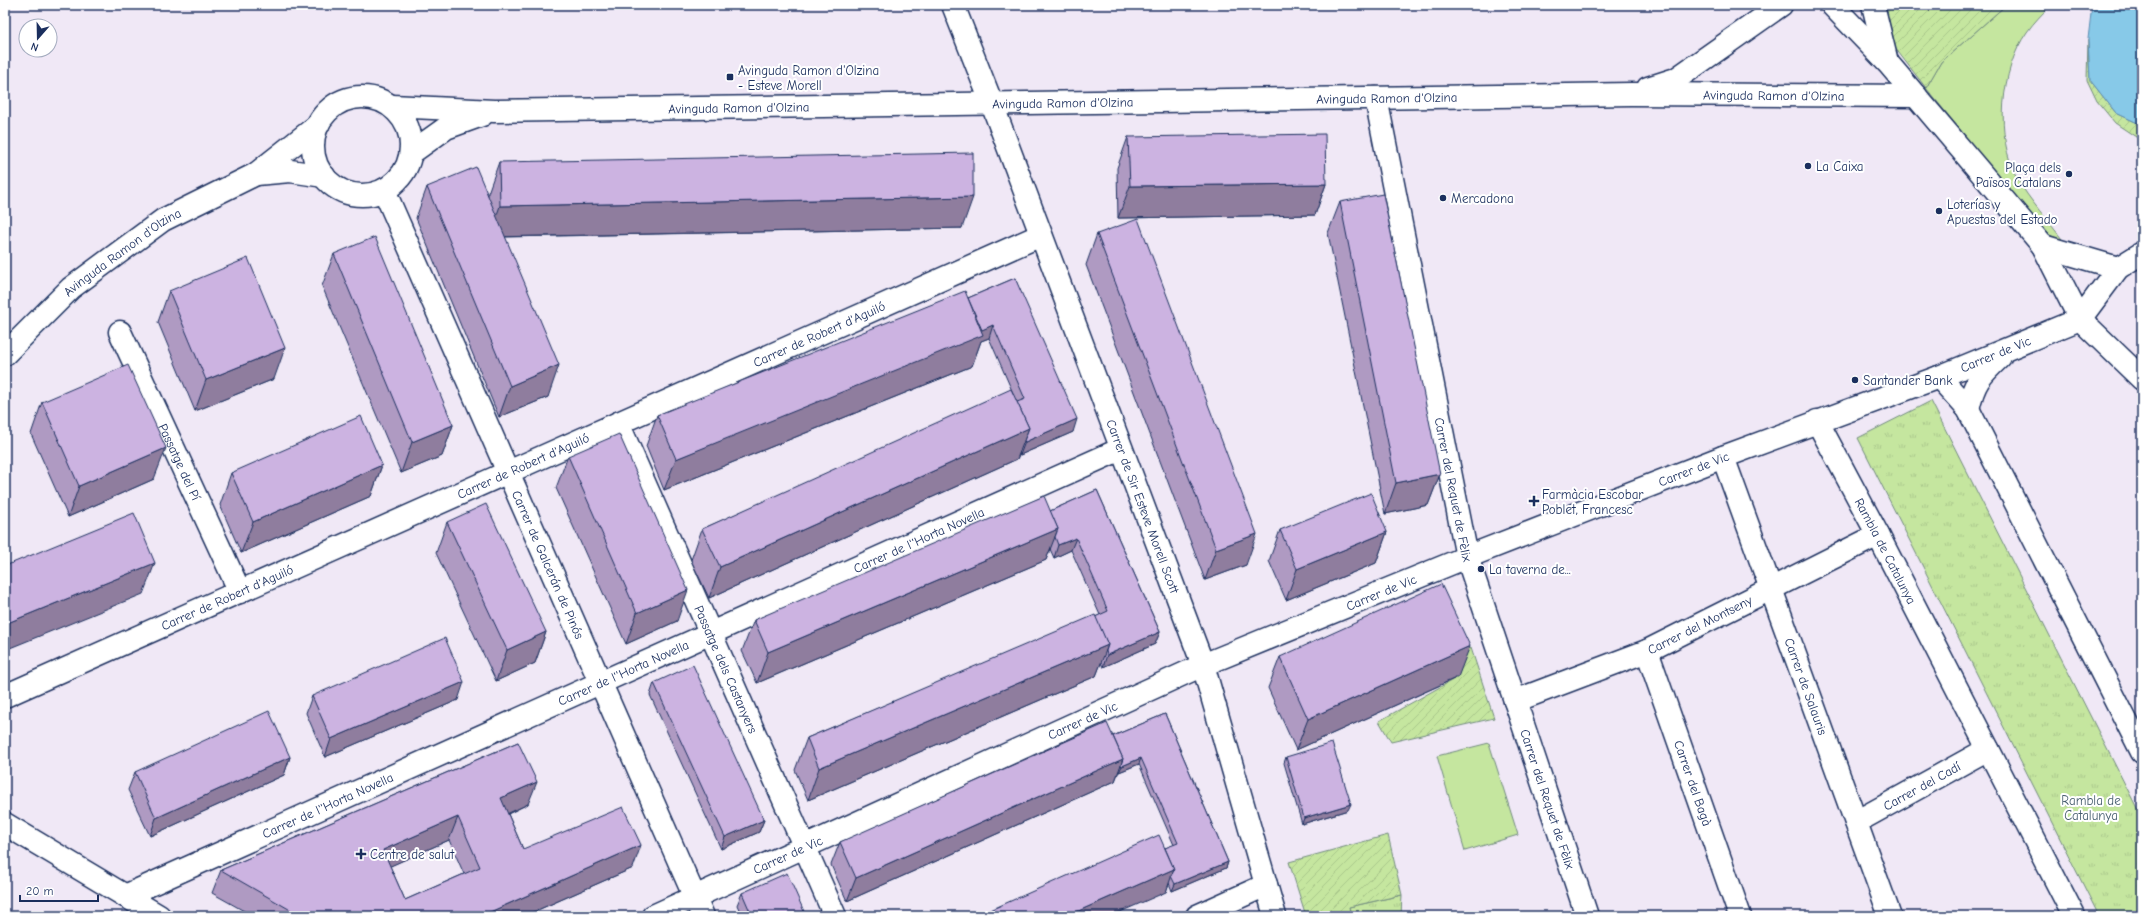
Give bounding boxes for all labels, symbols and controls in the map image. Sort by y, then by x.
north arrow [18,18,58,58]
text: N [29,40,40,54]
place label: Avinguda Ramon d'Olzina - Esteve Morell [738,63,879,93]
marker: Avinguda Ramon d'Olzina - Esteve Morell [725,72,735,82]
street label: Avinguda Ramon d'Olzina [1703,88,1844,103]
street label: Avinguda Ramon d'Olzina [1316,90,1458,107]
street label: Avinguda Ramon d'Olzina [992,94,1134,112]
street label: Avinguda Ramon d'Olzina [668,99,810,116]
place label: La Caixa [1816,159,1864,174]
place label: Plaça dels Països Catalans [1976,160,2061,190]
marker: La Caixa [1803,161,1813,171]
marker: Plaça dels Països Catalans [2064,169,2074,179]
place label: Mercadona [1451,191,1514,206]
marker: Mercadona [1438,193,1448,203]
place label: Loterías y Apuestas del Estado [1947,197,2058,227]
street label: Avinguda Ramon d'Olzina [60,205,184,299]
marker: Loterías y Apuestas del Estado [1934,206,1944,216]
street label: Carrer de Robert d'Aguiló [751,298,888,370]
street label: Carrer de Vic [1958,333,2033,375]
place label: Santander Bank [1863,373,1953,388]
marker: Santander Bank [1850,375,1860,385]
street label: Carrer del Requet de Fèlix [1432,416,1475,564]
street label: Carrer de Sir Esteve Morell Scott [1103,417,1183,596]
street label: Passatge del Pí [155,421,204,504]
street label: Carrer de Robert d'Aguiló [455,430,592,502]
street label: Carrer de Vic [1656,448,1731,490]
place label: Farmàcia Escobar Poblet, Francesc [1542,487,1644,517]
street label: Carrer de Galcerán de Pinós [509,488,587,641]
street label: Rambla de Catalunya [1852,495,1919,607]
marker: Farmàcia Escobar Poblet, Francesc [1529,496,1539,506]
street label: Carrer de l''Horta Novella [851,504,987,576]
street label: Carrer de Robert d'Aguiló [159,562,296,634]
place label: La taverna de... [1489,562,1571,577]
marker: La taverna de... [1476,564,1486,574]
street label: Carrer de Vic [1344,572,1419,614]
street label: Carrer del Montseny [1645,592,1755,658]
street label: Passatge dels Castanyers [691,603,761,736]
street label: Carrer de Salauris [1781,636,1830,737]
street label: Carrer de l''Horta Novella [556,637,691,709]
street label: Carrer de Vic [1045,698,1120,743]
street label: Carrer del Requet de Fèlix [1517,727,1578,872]
street label: Carrer del Bagà [1671,738,1715,828]
street label: Carrer del Cadí [1881,758,1964,814]
street label: Carrer de l''Horta Novella [260,770,396,841]
park label: Rambla de Catalunya [2061,793,2121,823]
street label: Carrer de Vic [751,833,825,877]
place label: Centre de salut [370,847,455,862]
marker: Centre de salut [355,848,367,860]
scale bar [20,877,98,903]
text: 20 m [26,884,54,898]

